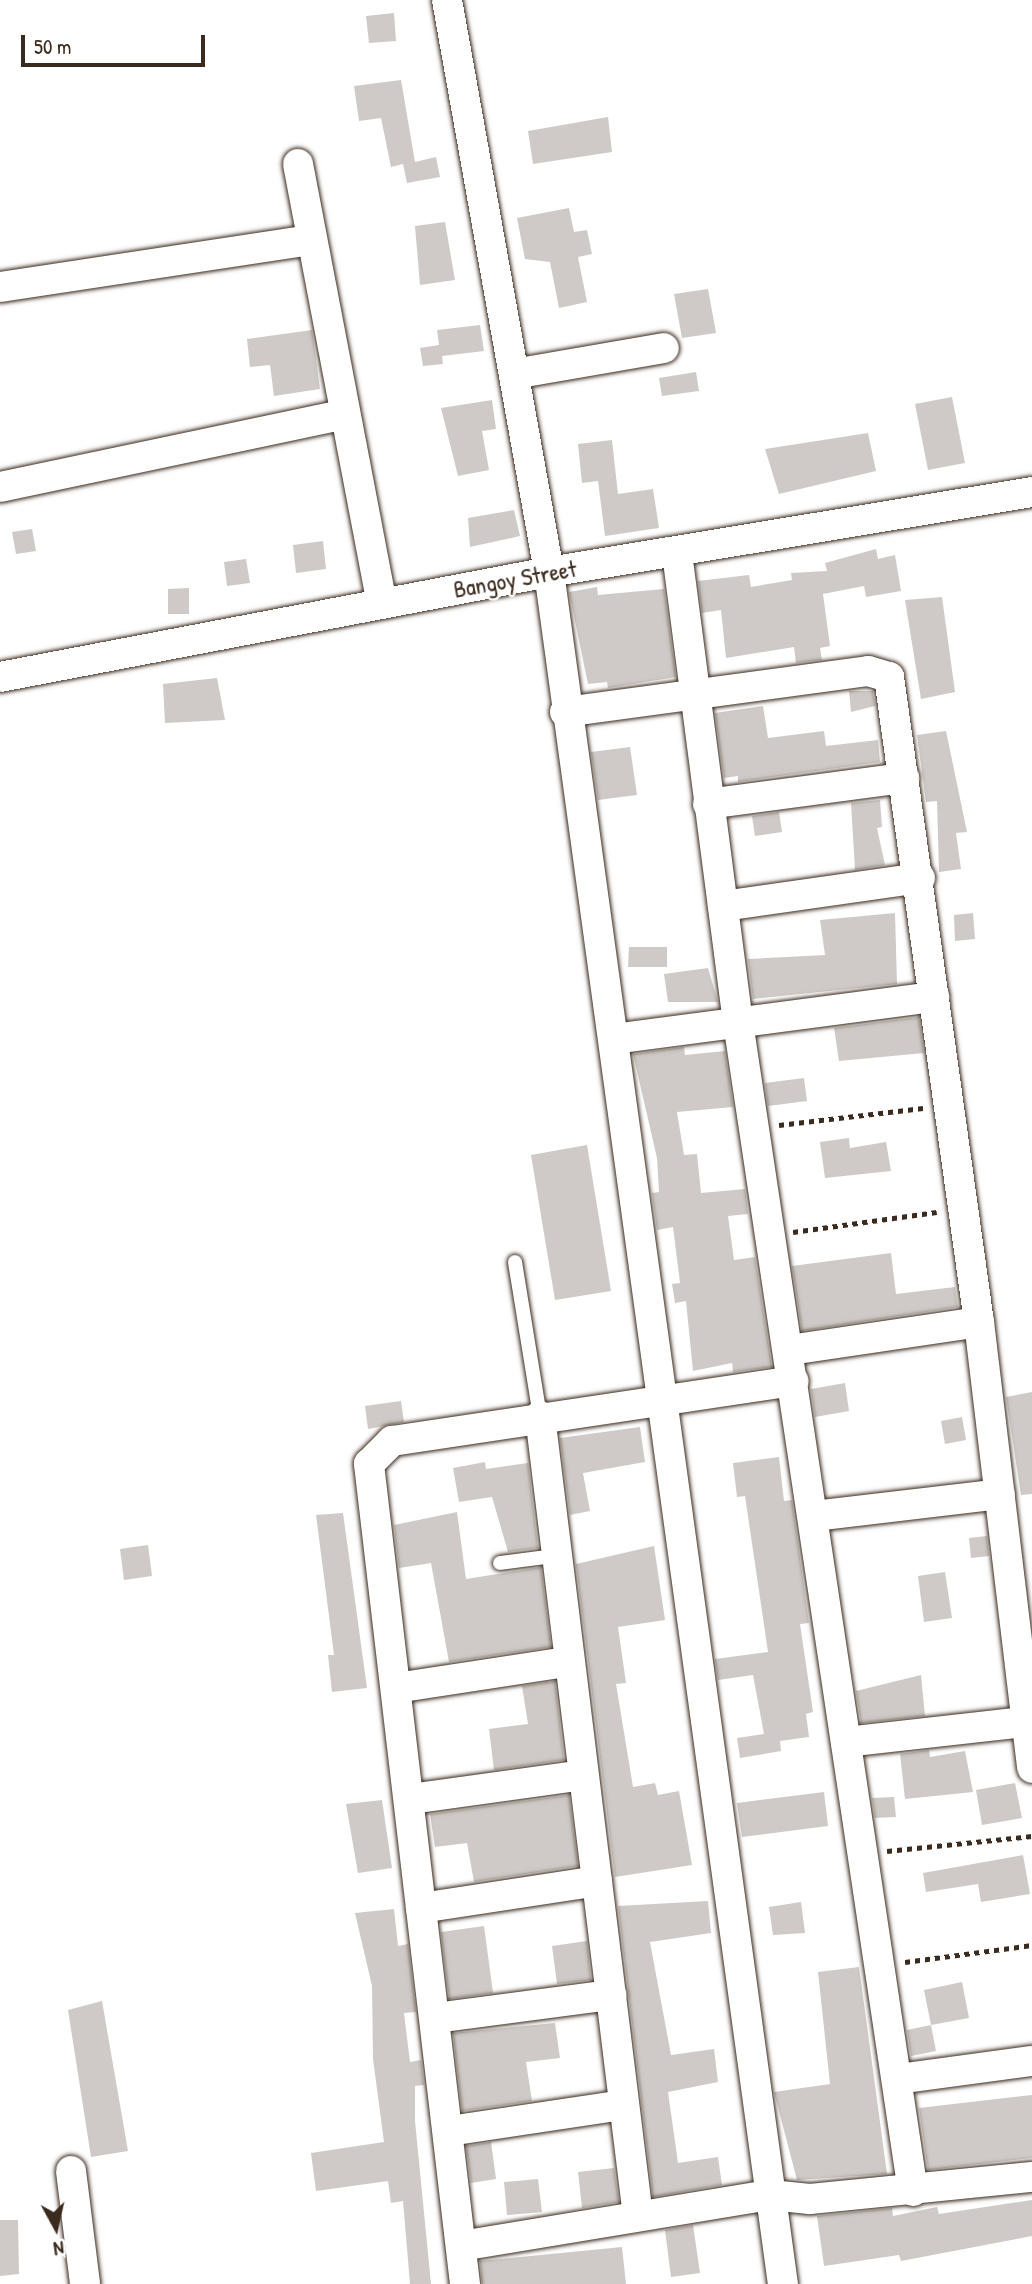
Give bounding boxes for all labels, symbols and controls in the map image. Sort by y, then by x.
scale bar [24,21,208,65]
text: 50 m [34,32,71,61]
street label: Bangoy Street [451,554,579,604]
north arrow [21,2193,91,2263]
text: N [52,2235,66,2262]

